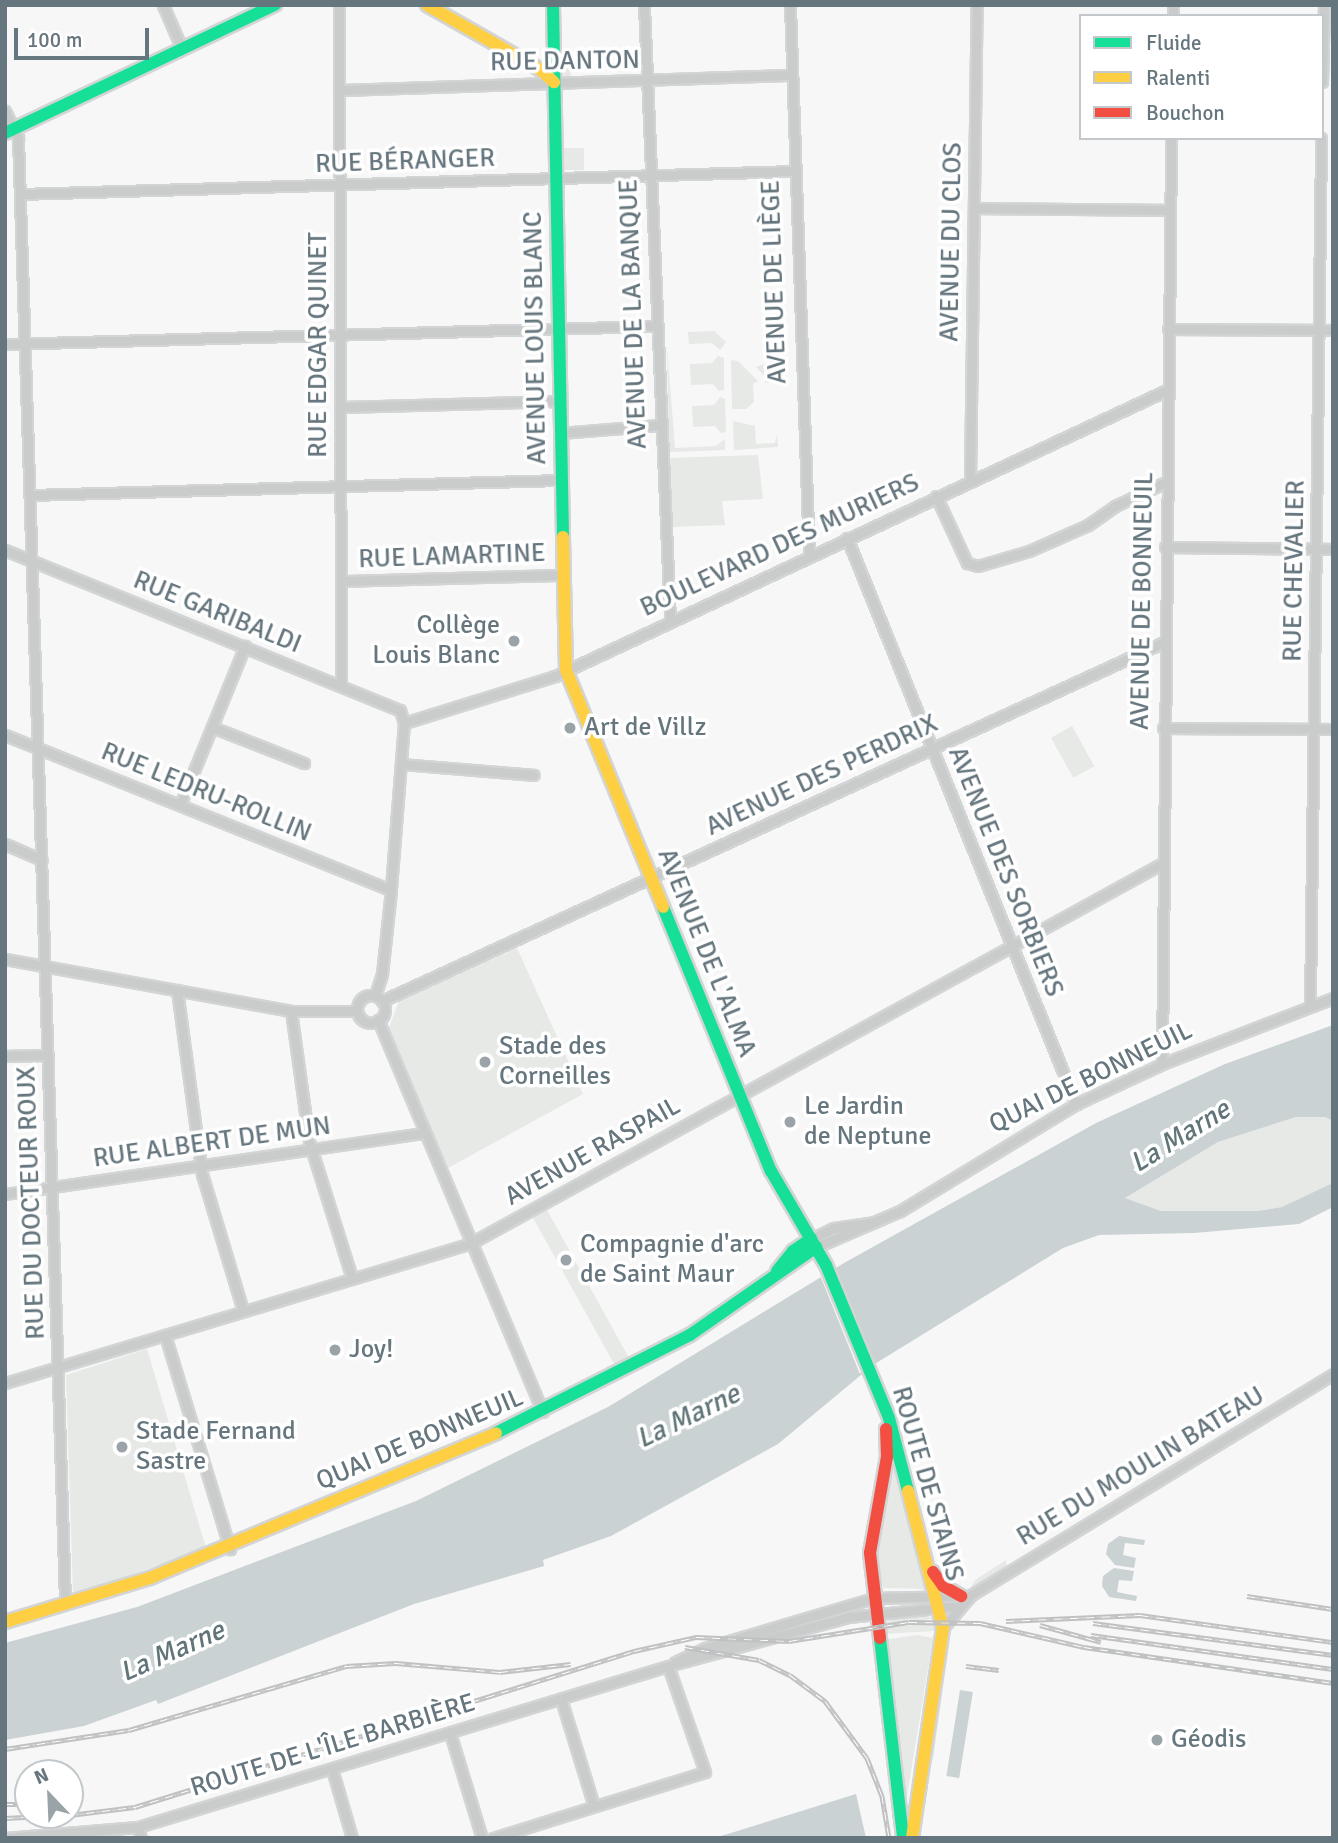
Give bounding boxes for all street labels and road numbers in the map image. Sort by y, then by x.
street label: RUE DANTON [490,45,640,79]
street label: AVENUE DU CLOS [935,142,969,342]
street label: RUE BÉRANGER [315,143,495,181]
street label: AVENUE DE LA BANQUE [614,178,654,450]
street label: AVENUE DE LIÈGE [756,180,794,384]
street label: AVENUE LOUIS BLANC [518,211,554,465]
street label: RUE EDGAR QUINET [303,232,335,458]
street label: BOULEVARD DES MURIERS [636,468,924,624]
street label: AVENUE DE BONNEUIL [1125,472,1161,730]
street label: RUE CHEVALIER [1278,480,1312,662]
street label: RUE LAMARTINE [358,538,546,576]
street label: RUE GARIBALDI [128,565,306,661]
street label: AVENUE DES PERDRIX [701,709,943,843]
street label: RUE LEDRU-ROLLIN [96,737,316,849]
street label: AVENUE DES SORBIERS [941,743,1069,1001]
street label: AVENUE DE L'ALMA [650,844,762,1062]
street label: QUAI DE BONNEUIL [985,1015,1197,1141]
street label: RUE DU DOCTEUR ROUX [12,1066,52,1340]
street label: AVENUE RASPAIL [500,1091,686,1213]
street label: RUE ALBERT DE MUN [91,1111,333,1175]
street label: RUE DU MOULIN BATEAU [1012,1381,1270,1553]
street label: QUAI DE BONNEUIL [312,1382,528,1498]
street label: ROUTE DE STAINS [884,1383,970,1585]
street label: ROUTE DE L'ÎLE BARBIÈRE [187,1688,479,1804]

